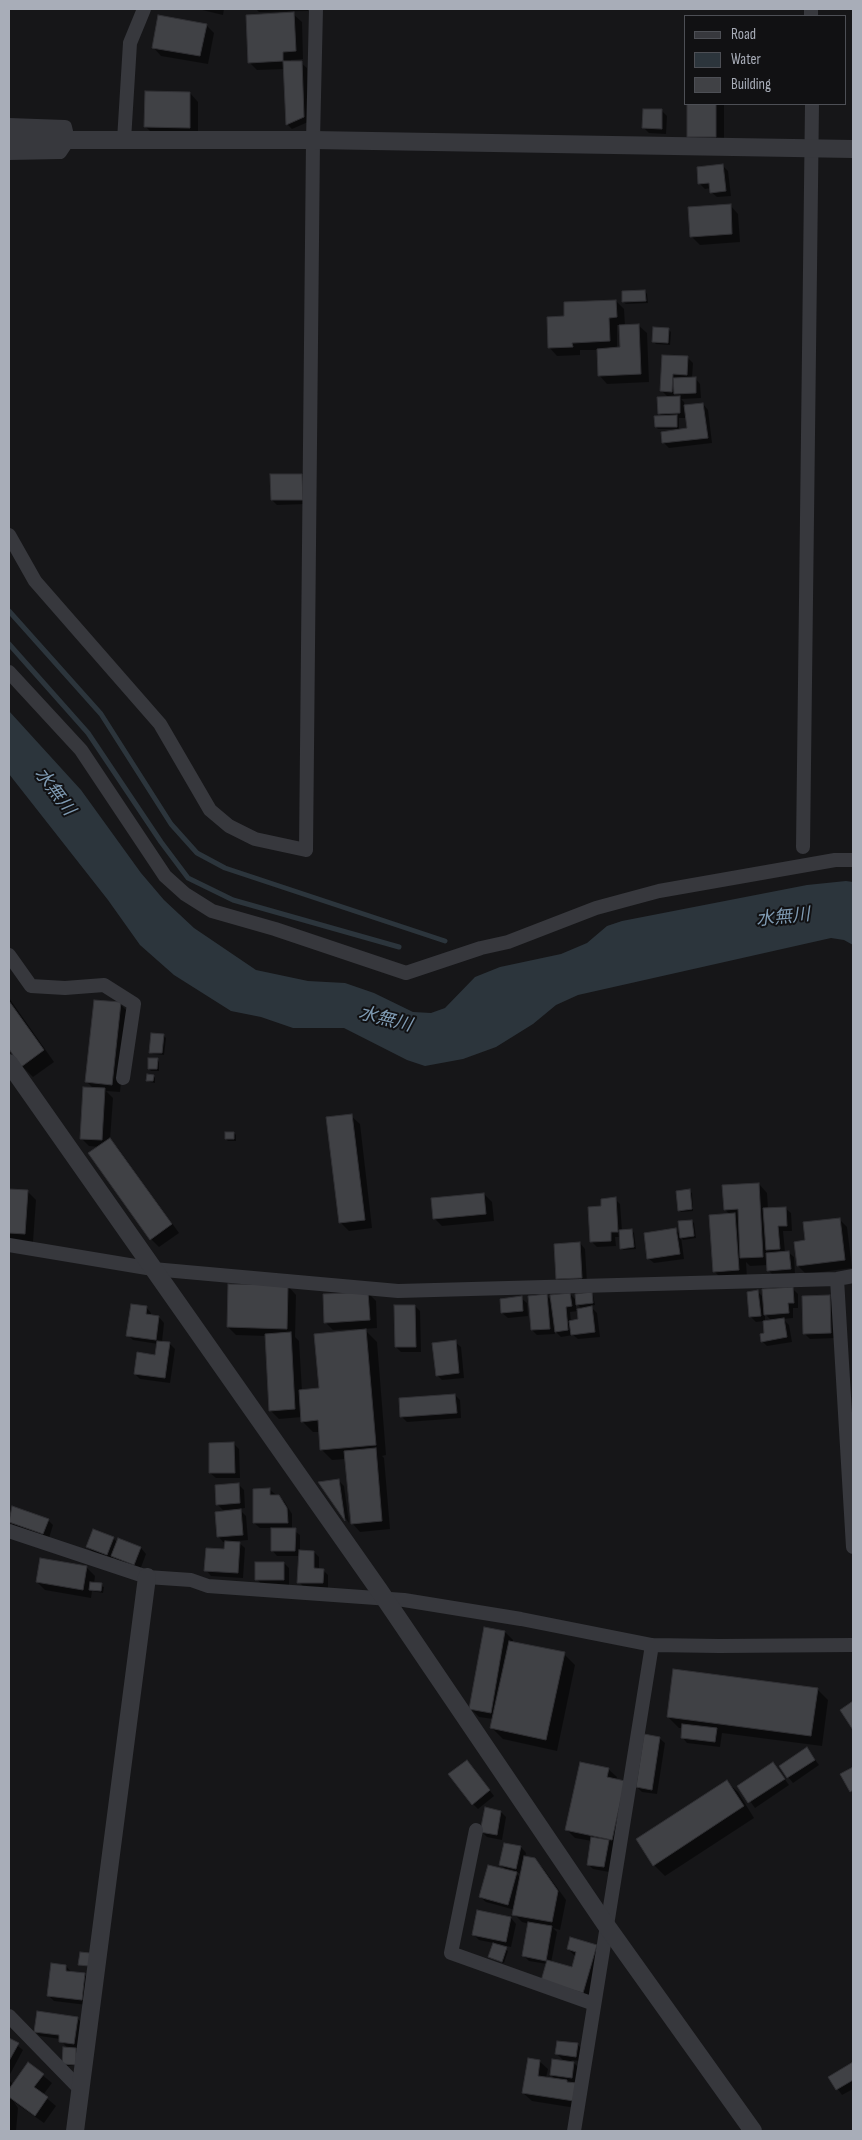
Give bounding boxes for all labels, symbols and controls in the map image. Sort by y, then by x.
legend [684,15,847,105]
text: Road [731,25,756,44]
text: Water [731,50,761,69]
text: Building [731,75,771,94]
water label: 水無川 [29,764,79,820]
water label: 水無川 [755,904,811,932]
water label: 水無川 [356,1003,414,1037]

